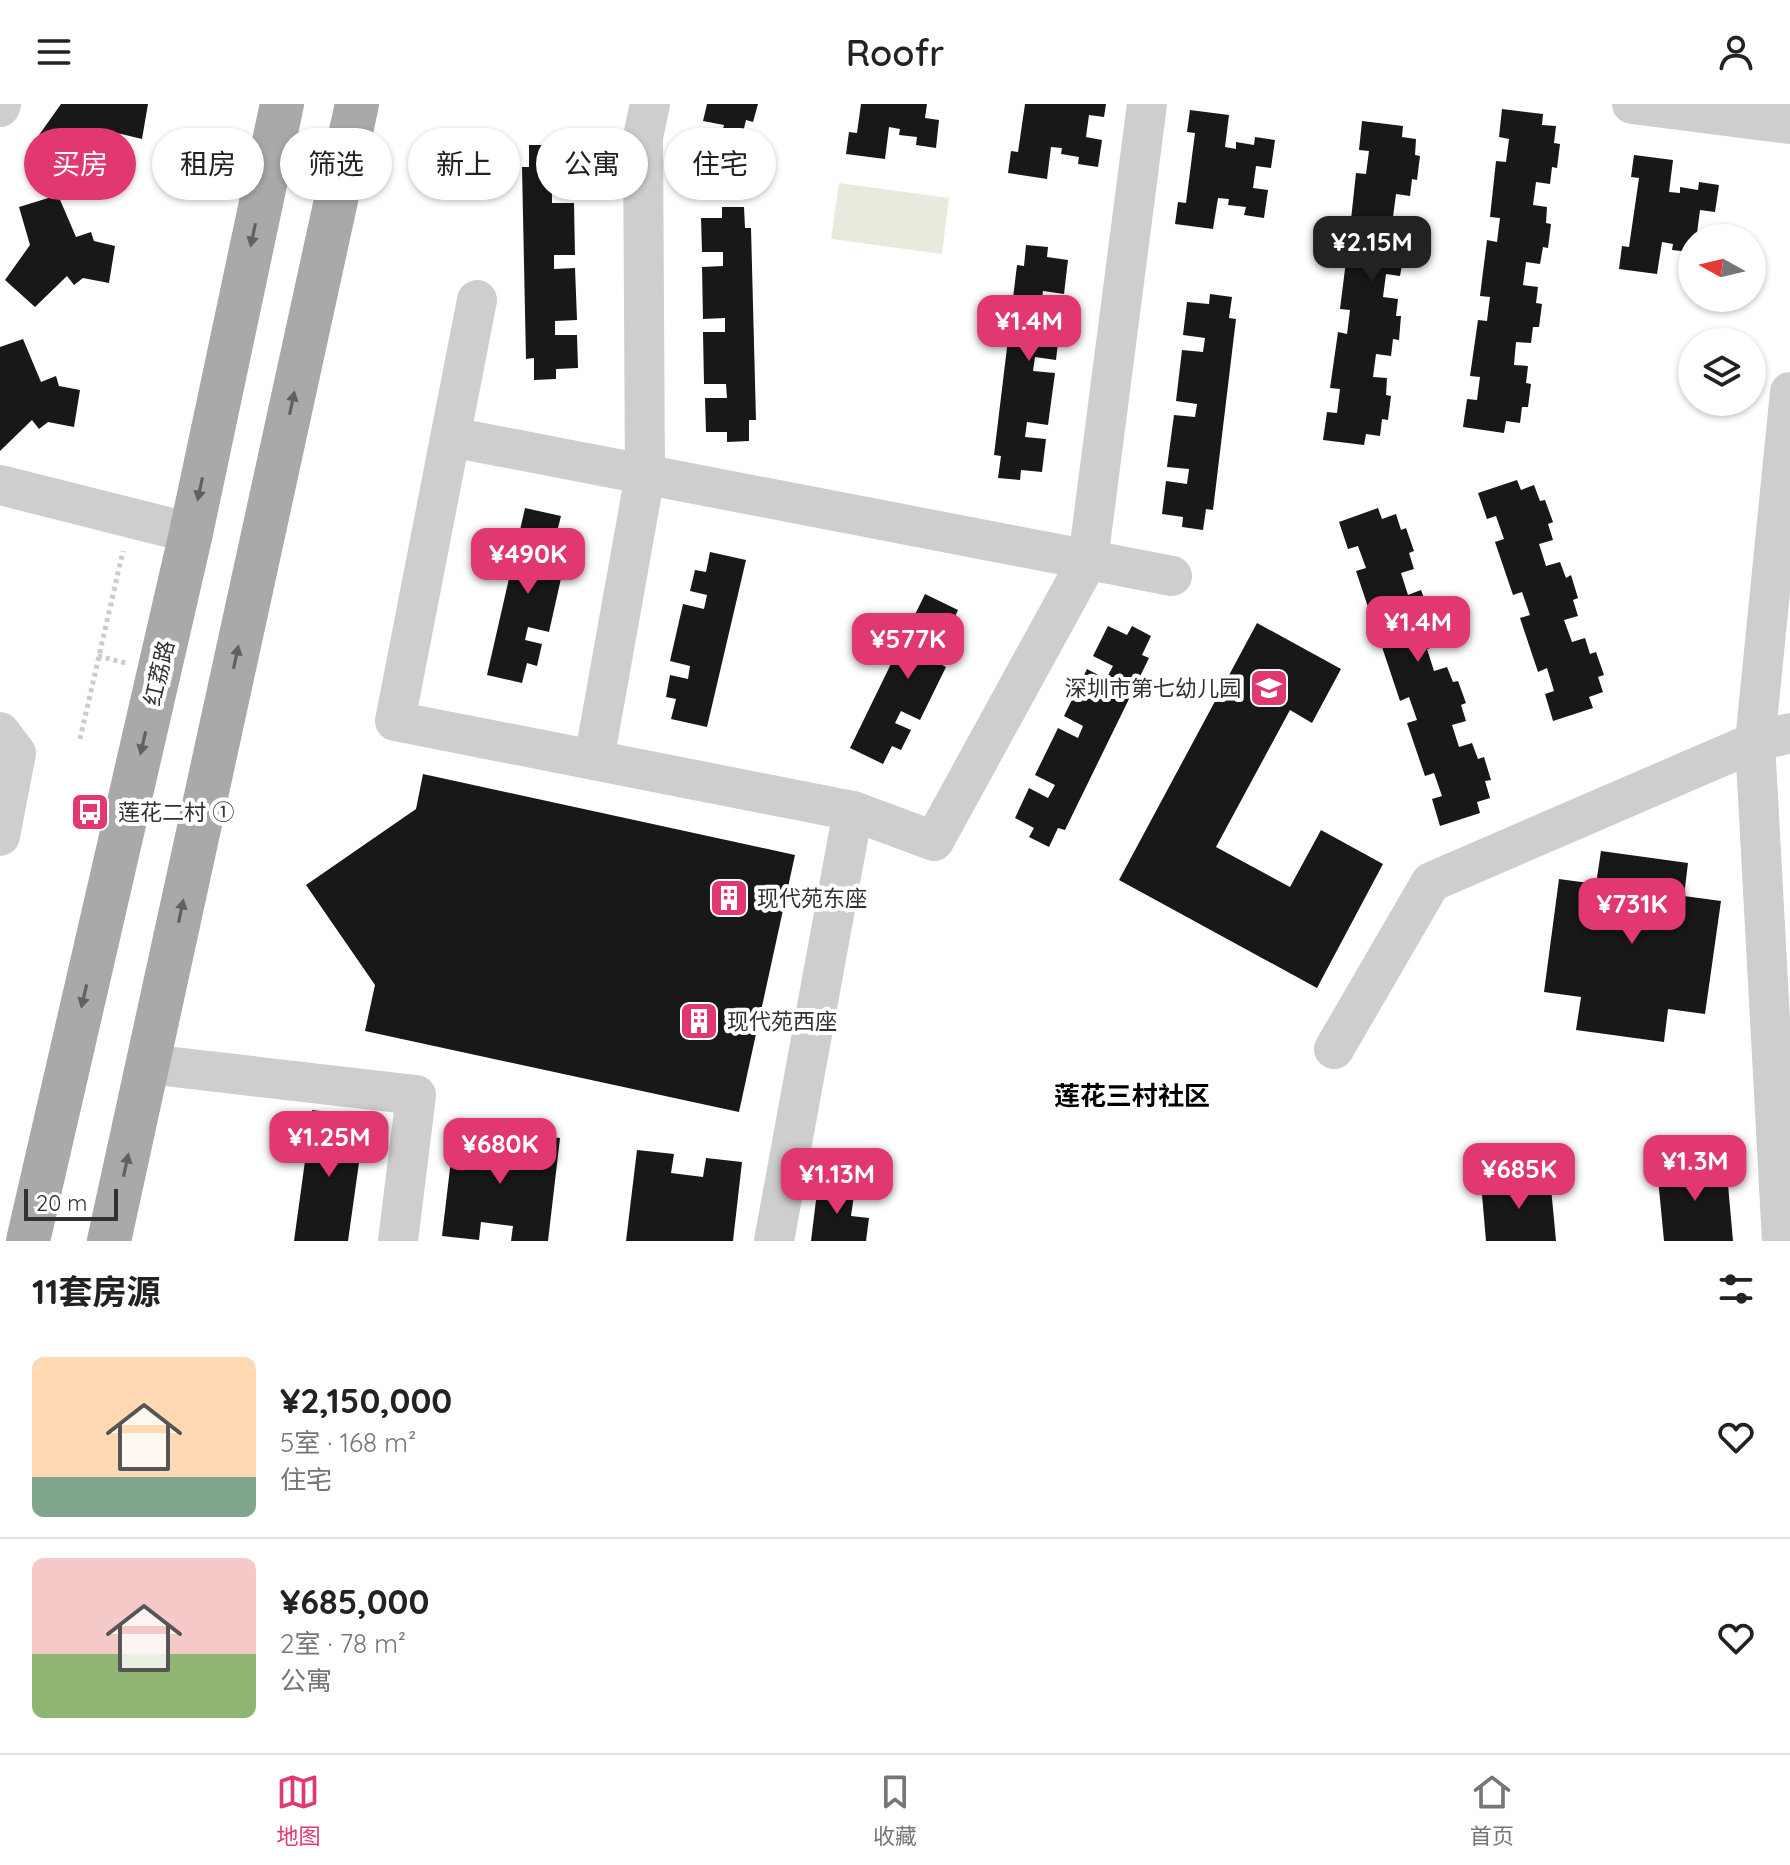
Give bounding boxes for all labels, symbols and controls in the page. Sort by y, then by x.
icon: menu [32,30,76,74]
text: Roofr [846,30,944,75]
icon: person [1714,30,1758,74]
chip: 买房 [24,128,136,200]
chip: 租房 [152,128,264,200]
chip: 筛选 [280,128,392,200]
chip: 新上 [408,128,520,200]
chip: 公寓 [536,128,648,200]
chip: 住宅 [664,128,776,200]
pin: ¥2.15M [1307,216,1437,284]
one-way arrow [246,223,259,248]
north arrow [1678,224,1766,312]
map controls [1678,224,1766,416]
text: ¥2.15M [1331,225,1413,258]
pin: ¥1.4M [973,295,1085,363]
text: ¥1.4M [995,304,1063,337]
button: layers [1678,328,1766,416]
one-way arrow [286,390,299,415]
one-way arrow [193,477,206,502]
pin: ¥490K [472,528,584,596]
text: ¥490K [489,537,567,570]
pin: ¥1.4M [1362,596,1474,664]
text: ¥1.4M [1384,605,1452,638]
pin: ¥577K [852,613,964,681]
text: ¥577K [870,622,946,655]
street label: 红荔路 [138,638,180,708]
one-way arrow [230,644,243,669]
school or university icon: 深圳市第七幼儿园 [1248,667,1290,709]
place label: 深圳市第七幼儿园 [1065,674,1241,702]
one-way arrow [136,731,148,756]
bus stop icon: 莲花二村 ① [69,791,111,833]
place label: 莲花二村 ① [118,798,234,826]
building icon: 现代苑东座 [708,877,750,919]
pin: ¥731K [1576,878,1688,946]
place label: 现代苑东座 [757,884,867,912]
text: ¥731K [1597,887,1667,920]
one-way arrow [175,898,188,923]
one-way arrow [77,984,90,1009]
building icon: 现代苑西座 [678,1000,720,1042]
place label: 现代苑西座 [727,1007,837,1035]
district label: 莲花三村社区 [1054,1079,1210,1112]
pin: ¥1.25M [264,1111,394,1179]
pin: ¥680K [444,1118,556,1186]
text: ¥1.25M [287,1120,371,1153]
text: ¥680K [461,1127,539,1160]
pin: ¥1.3M [1639,1135,1751,1203]
pin: ¥685K [1463,1143,1575,1211]
text: ¥1.3M [1661,1144,1729,1177]
pin: ¥1.13M [772,1148,902,1216]
one-way arrow [120,1152,132,1177]
text: ¥685K [1481,1152,1557,1185]
text: ¥1.13M [799,1157,875,1190]
scale bar [24,1185,118,1221]
text: 20 m [36,1189,87,1217]
icon: filters [1714,1267,1758,1311]
text: 11套房源 [32,1270,160,1313]
text: ¥2,150,000 [280,1379,452,1422]
icon: home [96,1389,192,1485]
icon: heart [1714,1415,1758,1459]
text: 5室 · 168 m² [280,1426,416,1459]
text: 住宅 [280,1463,332,1496]
text: ¥685,000 [280,1580,429,1623]
icon: home [96,1590,192,1686]
icon: heart [1714,1616,1758,1660]
text: 2室 · 78 m² [280,1627,406,1660]
text: 公寓 [280,1664,332,1697]
tab: 地图 [276,1770,320,1850]
tab: 收藏 [873,1770,917,1850]
tab: 首页 [1470,1770,1514,1850]

